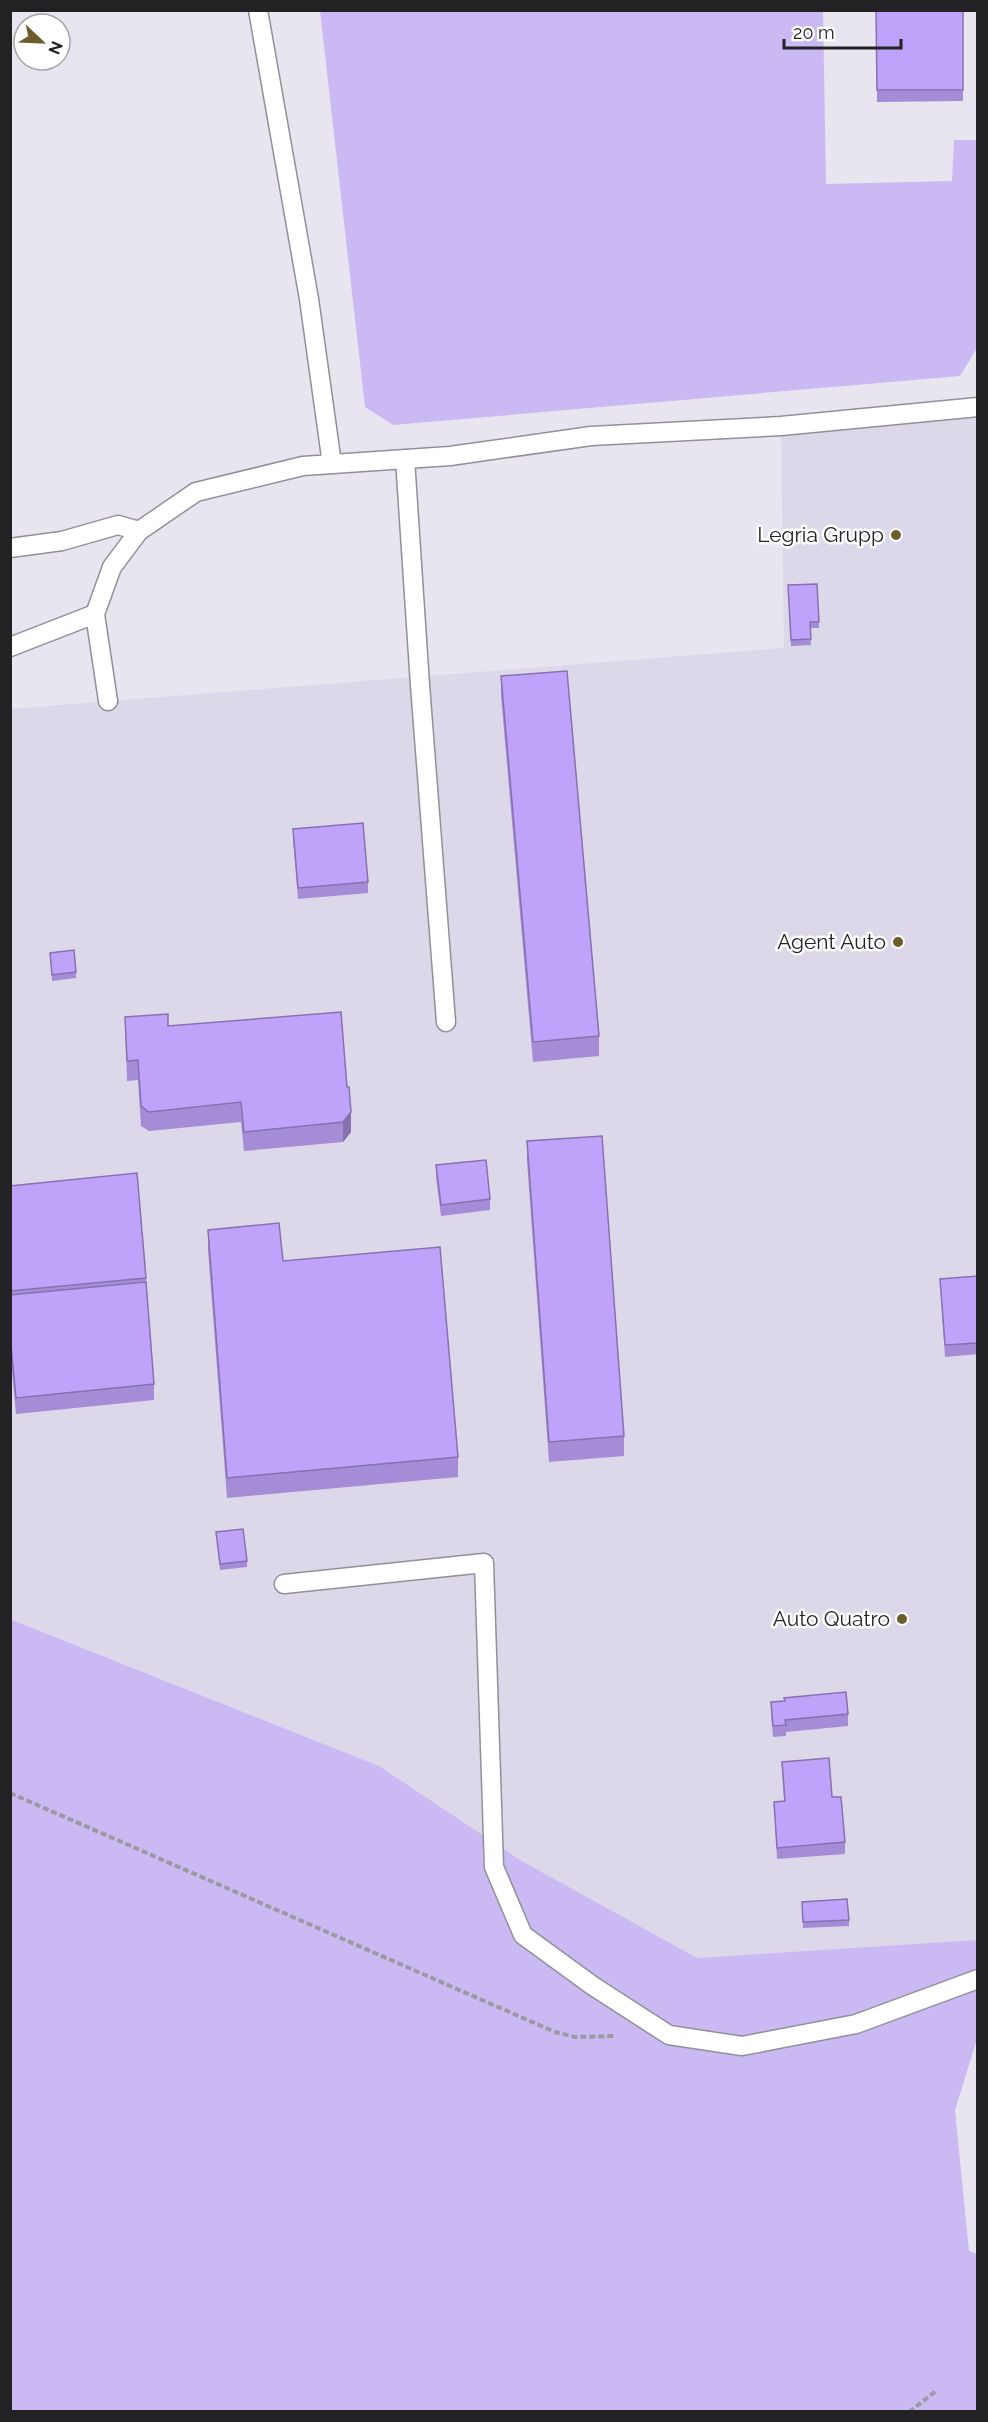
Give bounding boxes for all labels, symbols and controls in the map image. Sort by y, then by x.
north arrow [12,12,72,72]
scale bar [784,12,901,50]
text: 20 m [793,22,835,43]
text: N [44,38,66,57]
place label: Legria Grupp [757,522,884,547]
marker: Legria Grupp [889,528,903,542]
place label: Agent Auto [777,929,886,954]
marker: Agent Auto [891,935,905,949]
place label: Auto Quatro [773,1606,890,1631]
marker: Auto Quatro [895,1612,909,1626]

